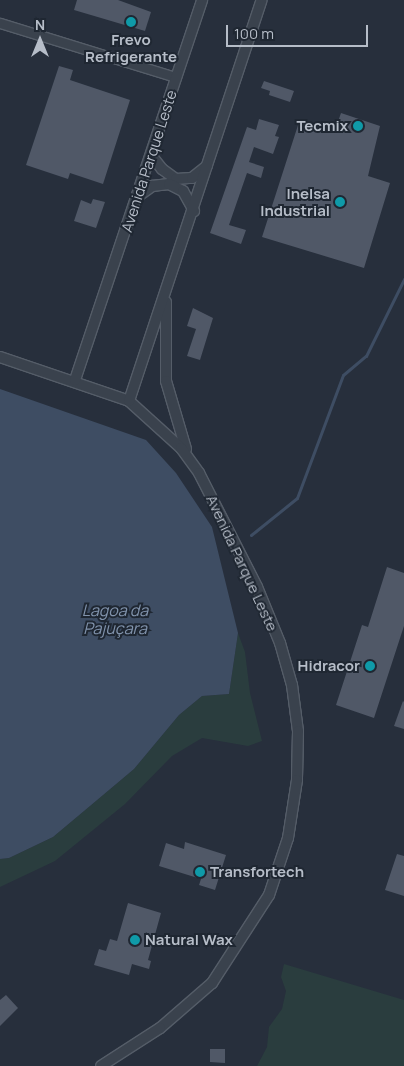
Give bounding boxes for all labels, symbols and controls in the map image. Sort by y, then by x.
north arrow [15,15,65,65]
text: N [35,15,45,34]
scale bar [229,15,372,47]
marker: Frevo Refrigerante [125,16,137,28]
text: 100 m [234,23,274,44]
place label: Frevo Refrigerante [85,30,177,65]
street label: Avenida Parque Leste [118,88,180,234]
place label: Tecmix [296,117,348,135]
marker: Tecmix [352,120,364,132]
place label: Inelsa Industrial [260,184,330,219]
marker: Inelsa Industrial [334,196,346,208]
street label: Avenida Parque Leste [203,492,281,634]
water label: Lagoa da Pajuçara [82,600,148,638]
place label: Hidracor [298,657,360,675]
marker: Hidracor [364,660,376,672]
place label: Transfortech [210,863,304,881]
marker: Transfortech [194,866,206,878]
place label: Natural Wax [145,931,233,949]
marker: Natural Wax [129,934,141,946]

